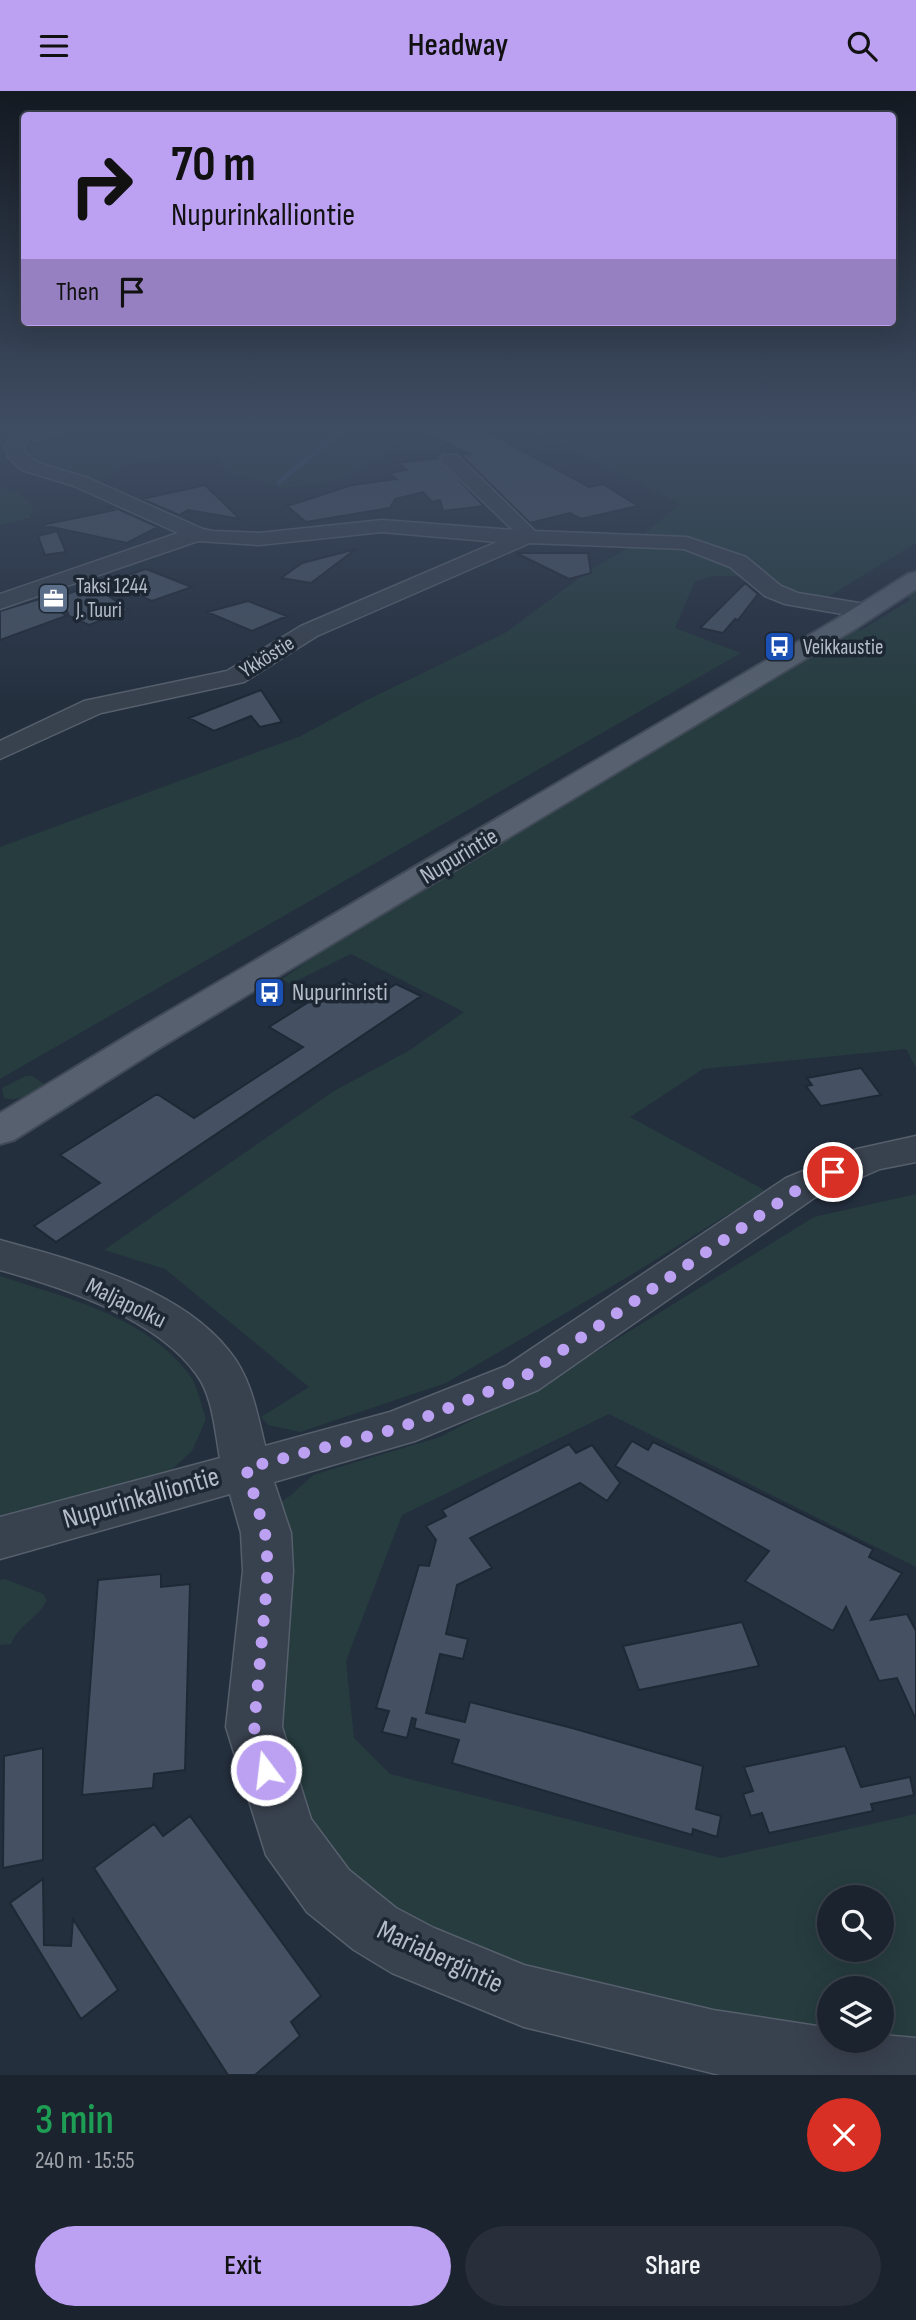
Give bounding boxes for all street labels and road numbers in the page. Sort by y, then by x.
street label: Ykköstie [235,631,299,683]
street label: Nupurintie [415,822,503,890]
street label: Maljapolku [81,1271,171,1335]
street label: Nupurinkalliontie [59,1460,223,1536]
street label: Mariabergintie [372,1913,508,2001]

